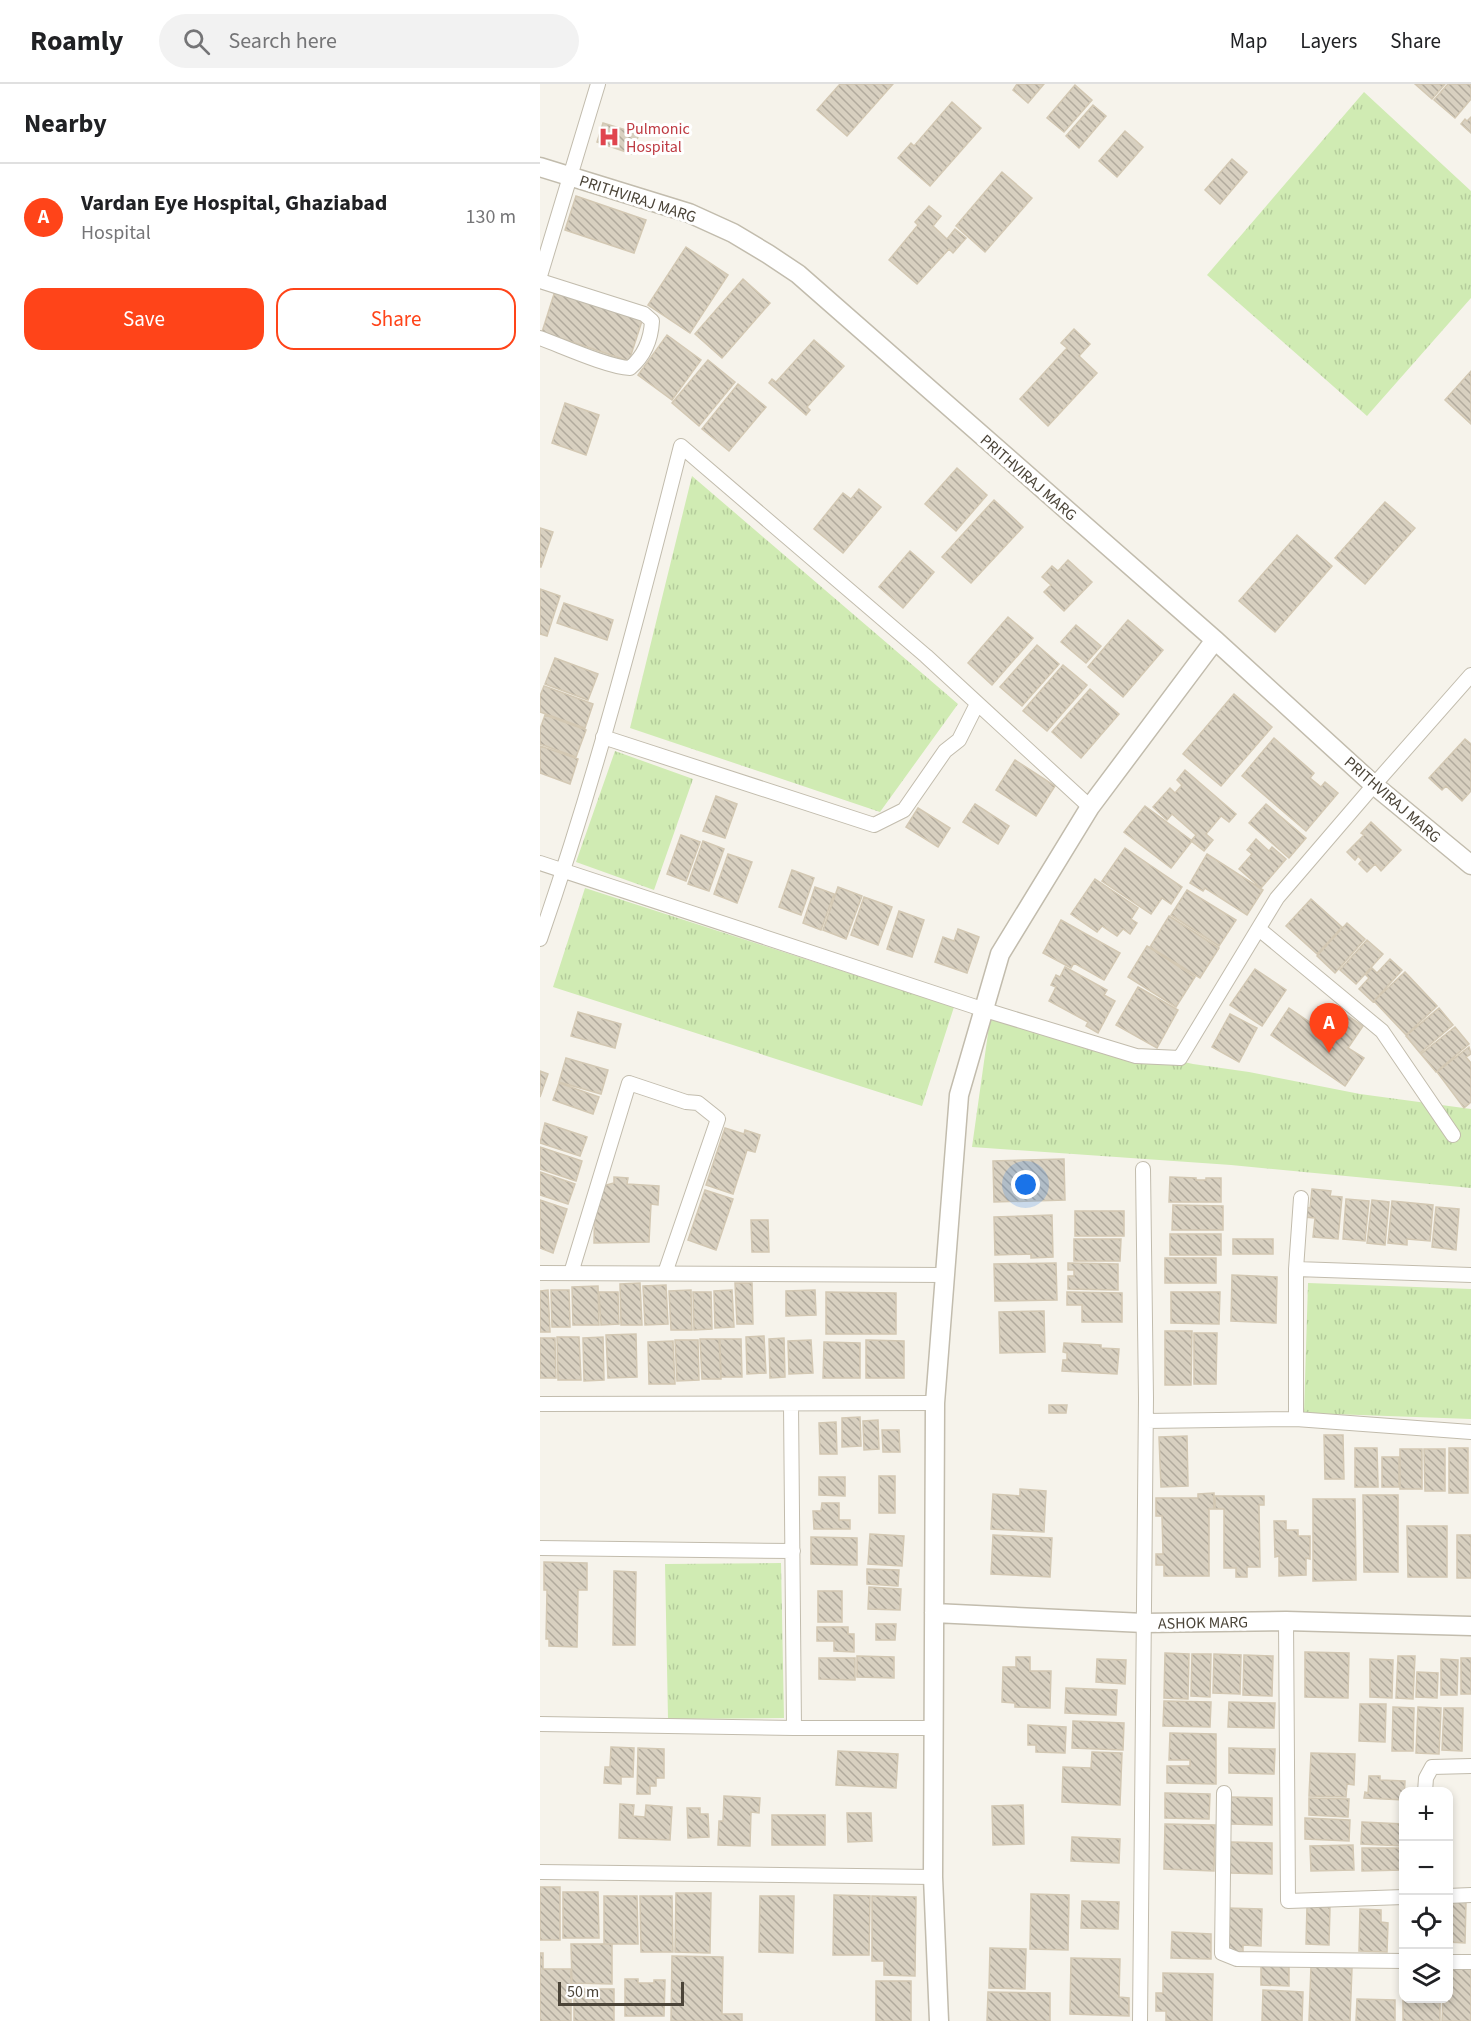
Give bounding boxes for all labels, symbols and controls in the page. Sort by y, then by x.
search box [159,14,579,68]
text: Roamly [30,21,123,61]
icon: search [180,25,213,58]
text: Search here [228,25,337,57]
text: Map [1230,26,1267,56]
text: Layers [1300,26,1357,56]
text: Share [1390,26,1441,56]
text: Nearby [24,105,107,142]
place label: Pulmonic Hospital [626,118,690,158]
hospital icon: Pulmonic Hospital [597,125,621,149]
street label: PRITHVIRAJ MARG [576,170,699,228]
text: Vardan Eye Hospital, Ghaziabad [81,187,387,219]
text: A [38,203,49,231]
text: 130 m [466,203,516,231]
text: Hospital [81,219,151,247]
button: Save [24,288,264,350]
button: Share [276,288,516,350]
street label: PRITHVIRAJ MARG [975,430,1081,526]
street label: PRITHVIRAJ MARG [1339,752,1445,848]
pin: A [1310,1004,1348,1053]
your location [1011,1170,1040,1199]
street label: ASHOK MARG [1158,1611,1248,1635]
map controls [1399,1787,1453,2003]
button: + [1399,1787,1453,1841]
button: − [1399,1841,1453,1895]
button: locate [1399,1895,1453,1949]
button: layers [1399,1949,1453,2003]
scale bar [558,1979,684,2006]
text: 50 m [567,1981,599,2003]

